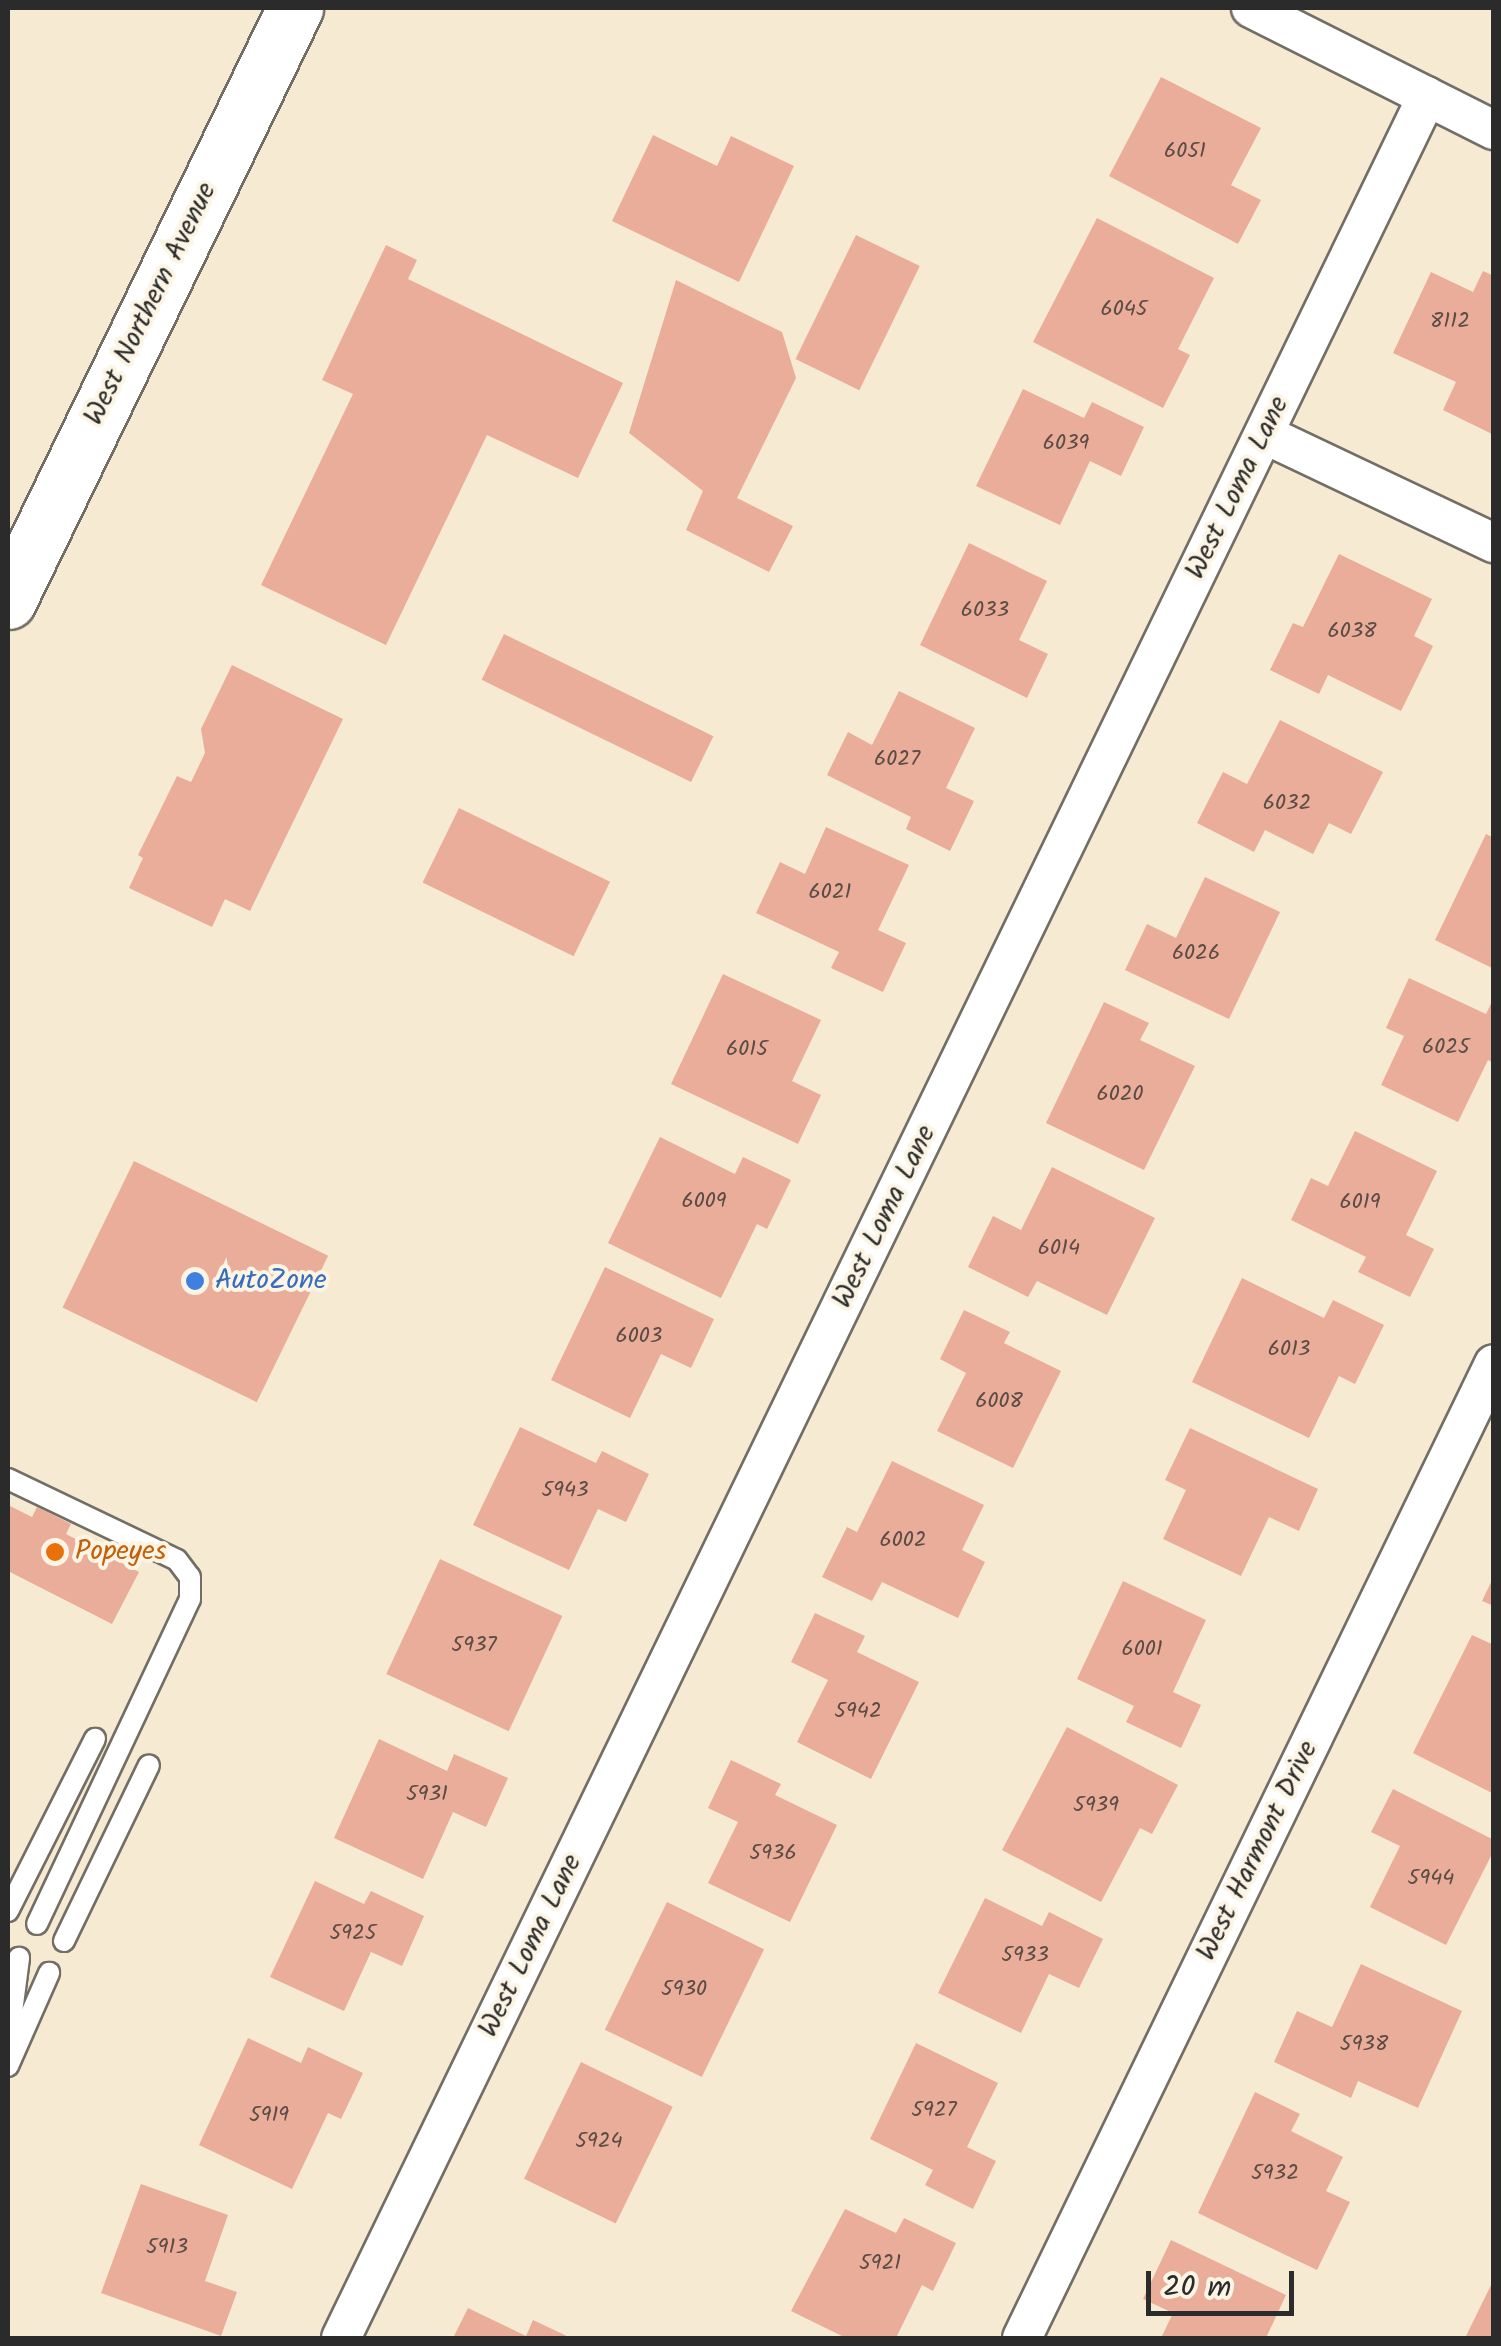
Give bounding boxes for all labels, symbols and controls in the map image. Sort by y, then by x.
house number: 6051 [1164,139,1206,165]
street label: West Northern Avenue [78,177,224,431]
house number: 6045 [1100,297,1148,323]
house number: 8112 [1430,309,1470,335]
street label: West Loma Lane [1179,391,1297,585]
house number: 6039 [1043,431,1089,457]
house number: 6033 [961,598,1009,624]
house number: 6038 [1327,619,1377,645]
house number: 6027 [874,747,920,773]
house number: 6032 [1263,791,1311,817]
house number: 6021 [809,880,851,906]
house number: 6026 [1172,941,1220,967]
house number: 6025 [1422,1035,1470,1061]
house number: 6015 [726,1037,768,1063]
house number: 6020 [1096,1082,1144,1108]
street label: West Loma Lane [826,1120,944,1314]
house number: 6009 [682,1189,726,1215]
house number: 6019 [1340,1190,1380,1216]
house number: 6014 [1038,1236,1080,1262]
place label: AutoZone [215,1264,327,1298]
marker: AutoZone [184,1270,206,1292]
house number: 6003 [616,1324,662,1350]
house number: 6013 [1268,1337,1310,1363]
house number: 6008 [975,1389,1023,1415]
house number: 5943 [541,1478,589,1504]
house number: 6002 [879,1528,927,1554]
place label: Popeyes [75,1535,167,1569]
marker: Popeyes [44,1541,66,1563]
house number: 5937 [451,1633,497,1659]
house number: 6001 [1121,1637,1163,1663]
house number: 5942 [834,1699,882,1725]
street label: West Harmont Drive [1190,1736,1326,1966]
house number: 5931 [406,1782,448,1808]
house number: 5939 [1073,1793,1119,1819]
house number: 5936 [749,1841,797,1867]
street label: West Loma Lane [472,1849,590,2043]
house number: 5944 [1408,1866,1454,1892]
house number: 5925 [329,1921,377,1947]
house number: 5933 [1001,1943,1049,1969]
house number: 5930 [661,1977,707,2003]
house number: 5938 [1340,2032,1388,2058]
house number: 5927 [911,2098,957,2124]
house number: 5919 [249,2103,289,2129]
house number: 5924 [575,2129,623,2155]
house number: 5932 [1251,2161,1299,2187]
house number: 5913 [146,2235,188,2261]
house number: 5921 [859,2251,901,2277]
scale bar [1151,2251,1298,2313]
text: 20 m [1163,2264,1231,2312]

